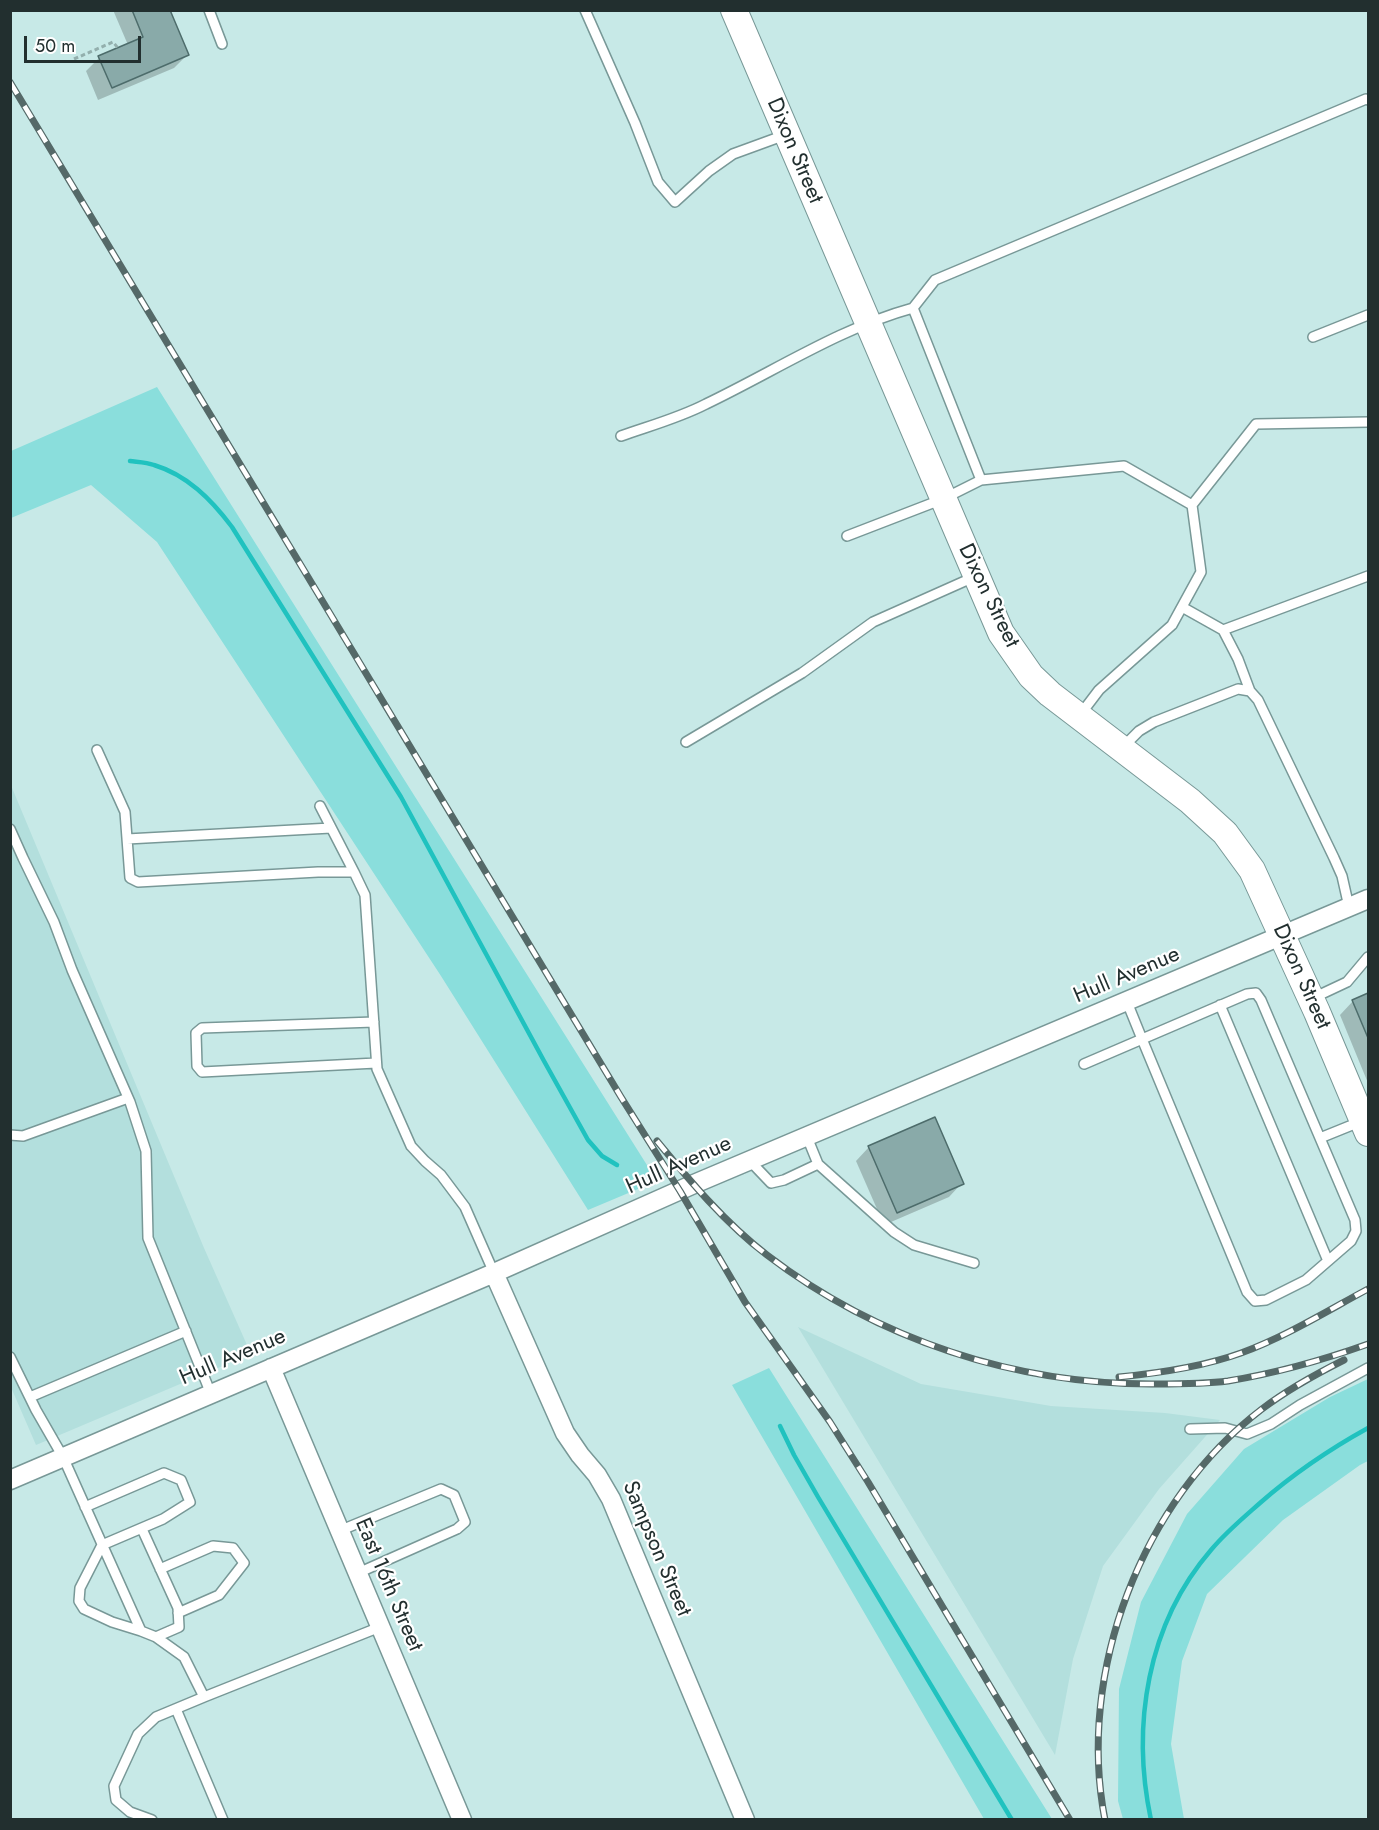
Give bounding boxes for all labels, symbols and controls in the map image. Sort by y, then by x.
scale bar [27,24,144,62]
text: 50 m [35,33,75,59]
street label: Dixon Street [760,94,828,208]
street label: Dixon Street [952,540,1024,652]
street label: Dixon Street [1266,920,1336,1034]
street label: Hull Avenue [1070,942,1184,1010]
street label: Hull Avenue [622,1131,736,1201]
street label: Hull Avenue [176,1324,290,1392]
street label: Sampson Street [616,1478,696,1620]
street label: East 16th Street [348,1515,428,1655]

